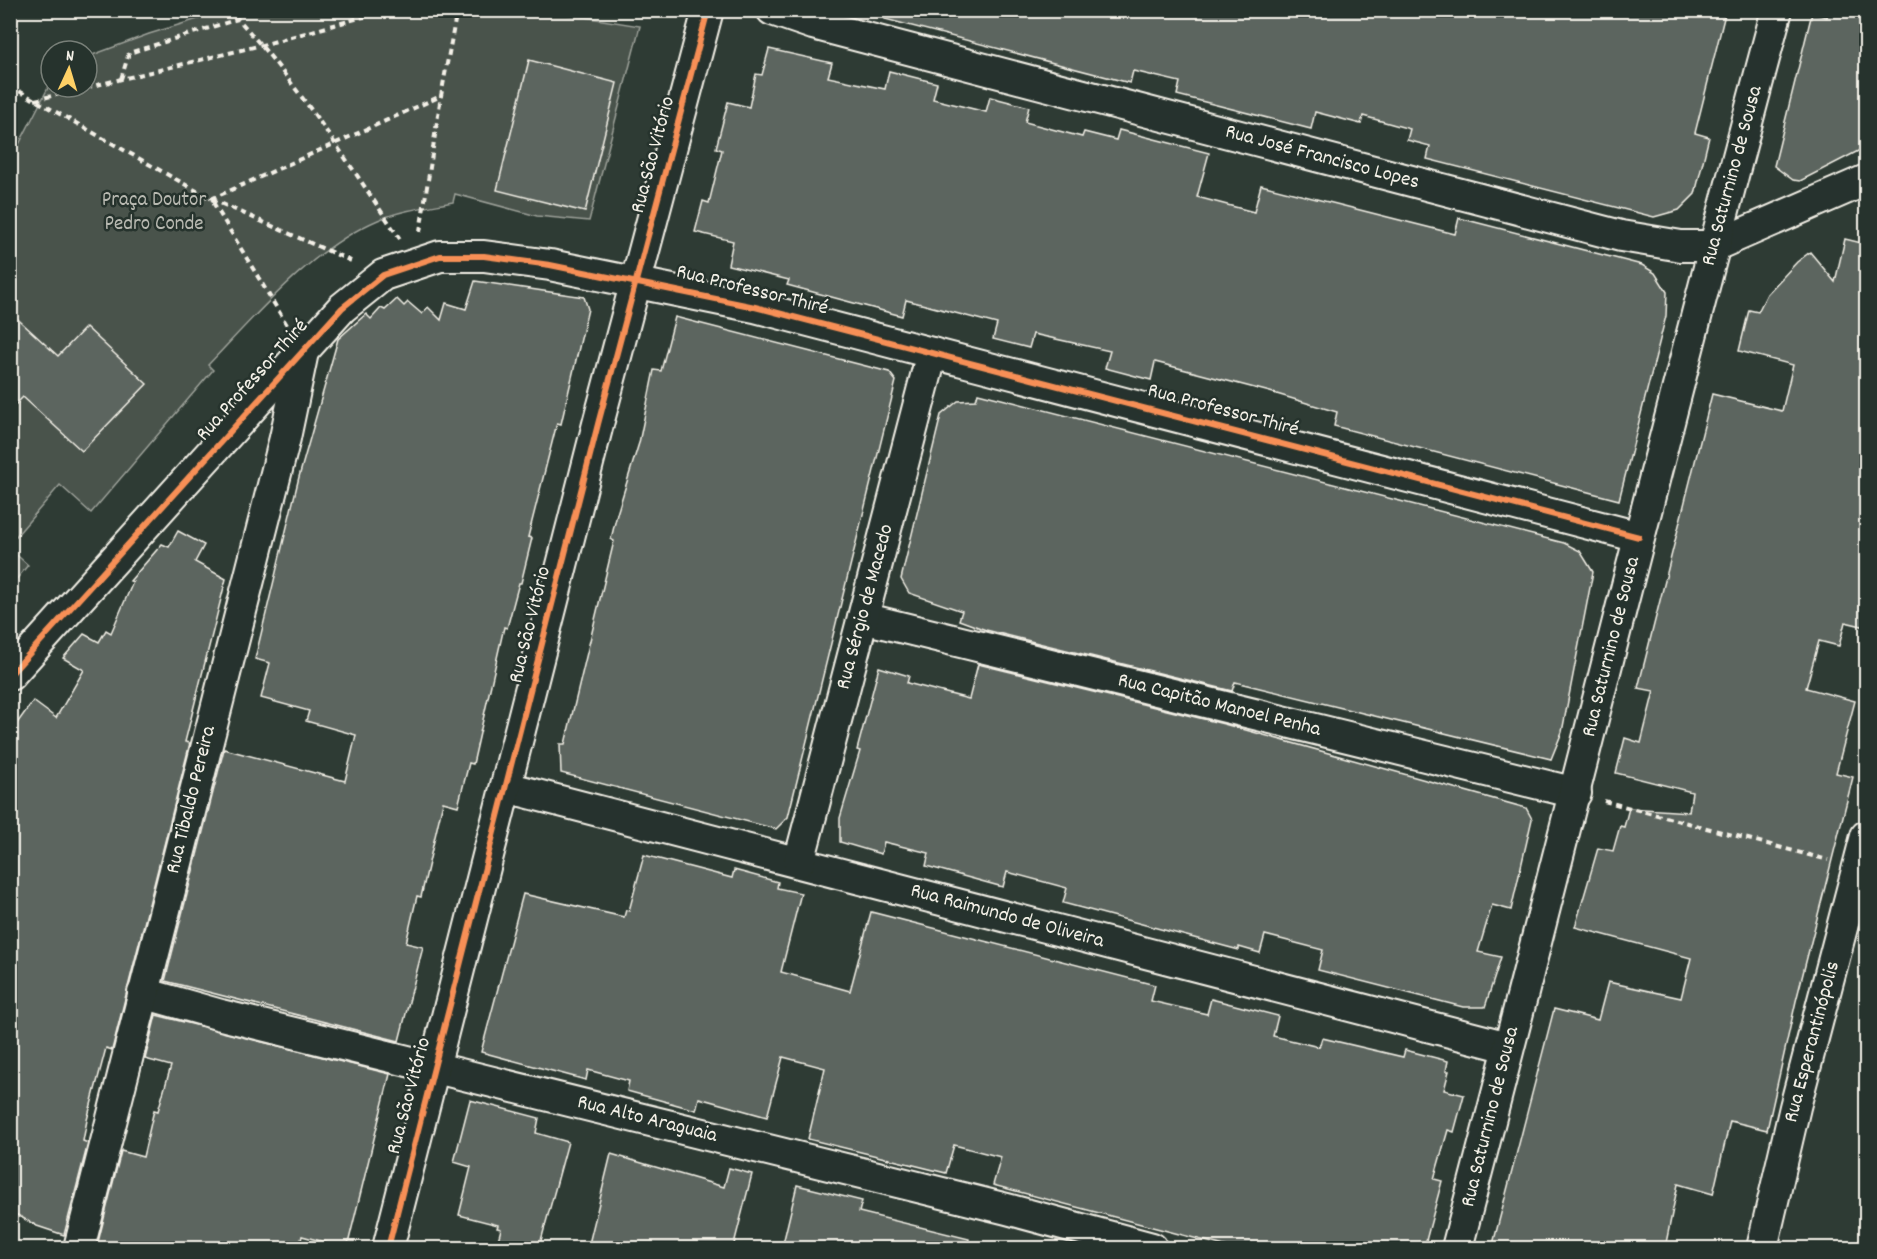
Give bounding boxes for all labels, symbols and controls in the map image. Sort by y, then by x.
north arrow [39,39,99,99]
text: N [65,45,75,68]
street label: Rua Saturnino de Sousa [1695,82,1772,269]
street label: Rua São Vitório [624,93,684,217]
street label: Rua José Francisco Lopes [1222,118,1422,198]
park label: Praça Doutor Pedro Conde [102,186,206,240]
street label: Rua Professor Thiré [673,258,831,324]
street label: Rua Professor Thiré [190,313,316,449]
street label: Rua Professor Thiré [1144,376,1302,446]
street label: Rua Sérgio de Macedo [829,521,903,693]
street label: Rua Saturnino de Sousa [1575,552,1649,741]
street label: Rua São Vitório [502,563,560,687]
street label: Rua Capitão Manoel Penha [1114,666,1325,746]
street label: Rua Tibaldo Pereira [159,722,225,877]
street label: Rua Raimundo de Oliveira [907,877,1108,958]
street label: Rua Esperantinópolis [1777,958,1849,1126]
street label: Rua Saturnino de Sousa [1454,1022,1528,1211]
street label: Rua São Vitório [380,1034,440,1158]
street label: Rua Alto Araguaia [574,1088,721,1152]

